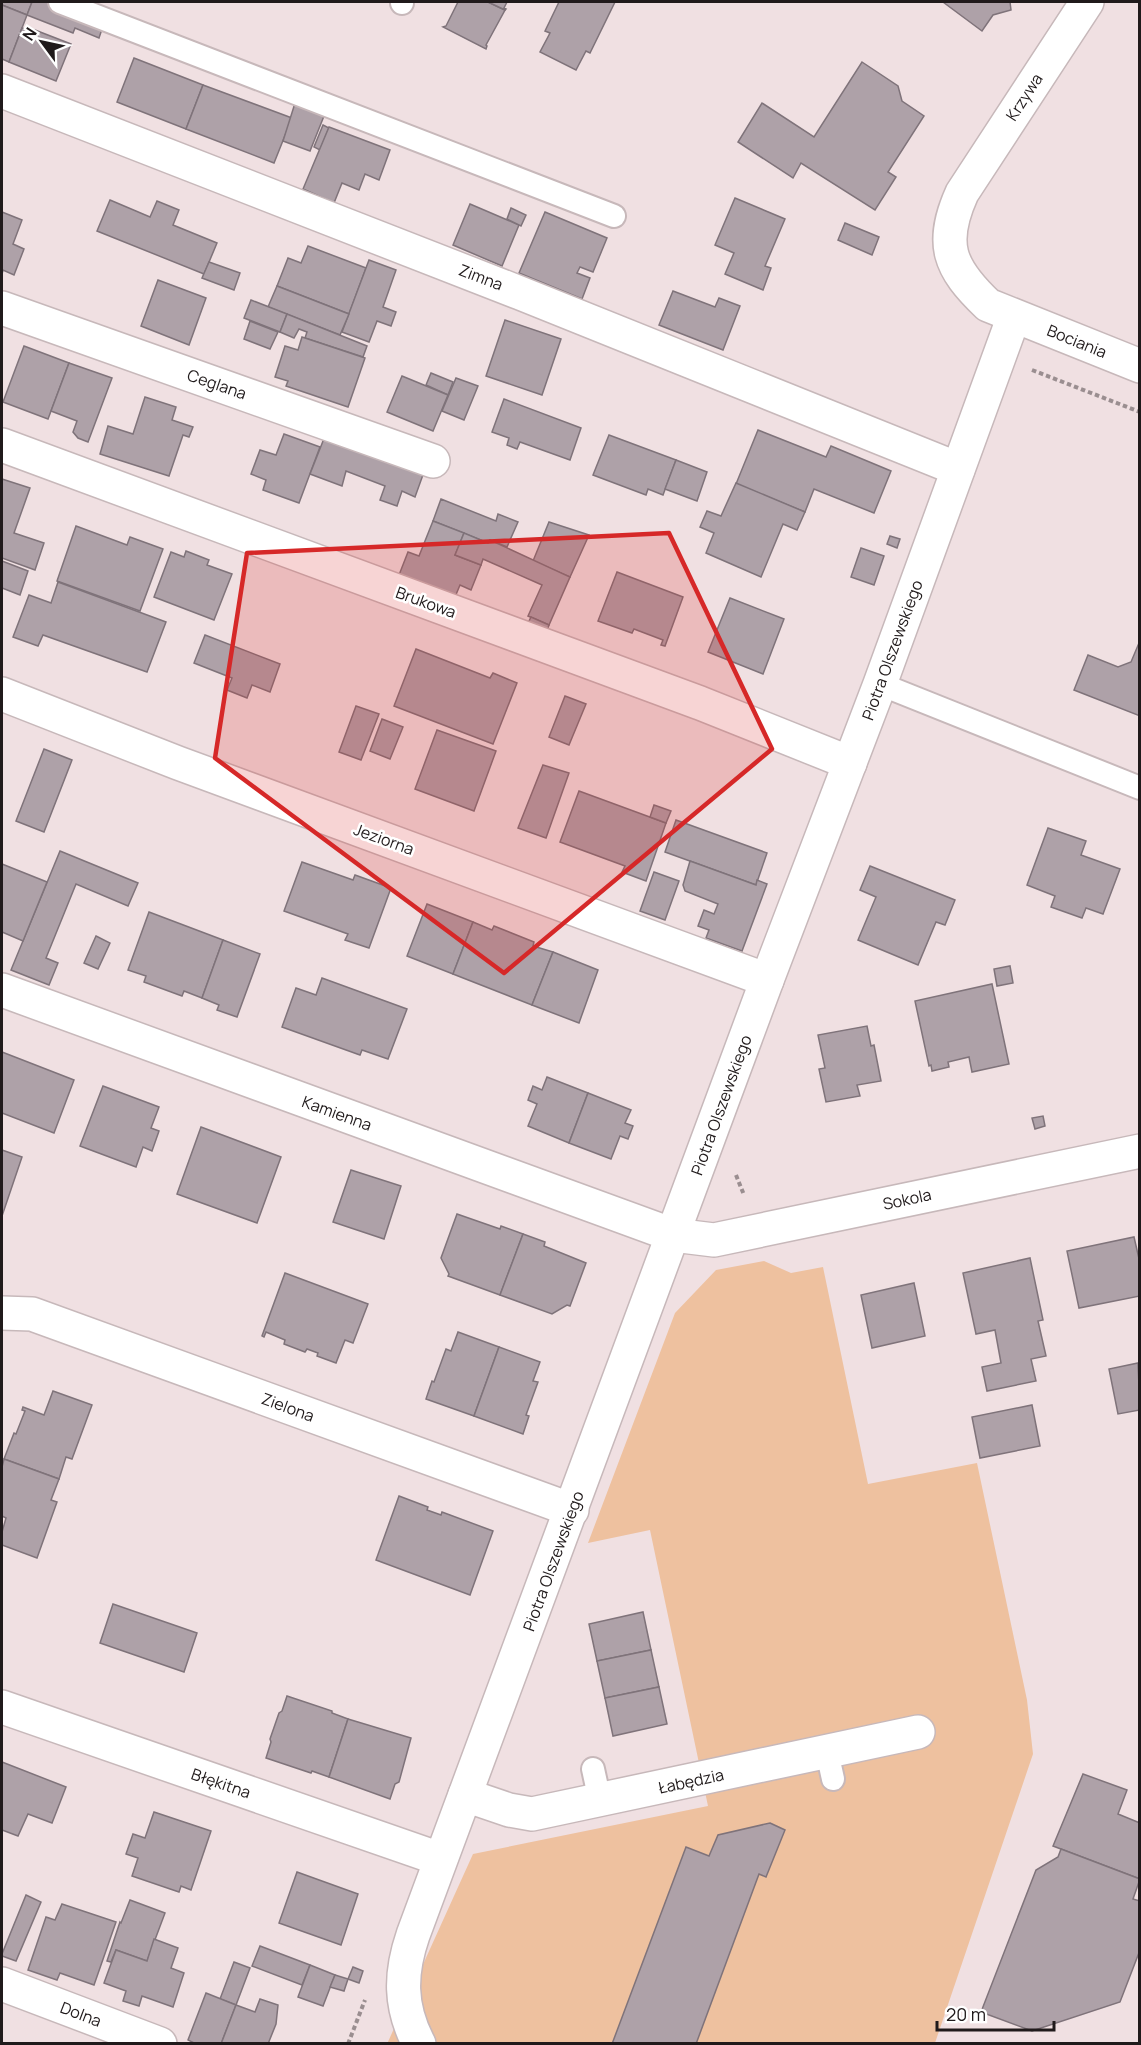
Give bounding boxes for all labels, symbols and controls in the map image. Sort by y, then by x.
north arrow [12,12,72,72]
text: N [17,23,42,45]
street label: Krzywa [1000,69,1048,125]
street label: Zimna [456,259,506,295]
street label: Bociania [1044,319,1110,363]
street label: Ceglana [184,364,250,404]
street label: Piotra Olszewskiego [856,577,928,723]
street label: Brukowa [393,581,459,623]
street label: Jeziorna [351,818,417,860]
street label: Piotra Olszewskiego [685,1032,757,1178]
street label: Kamienna [299,1090,375,1136]
street label: Sokola [881,1183,933,1215]
street label: Zielona [259,1387,317,1427]
street label: Piotra Olszewskiego [517,1488,589,1634]
street label: Błękitna [188,1763,254,1803]
street label: Łabędzia [656,1763,726,1799]
scale bar [937,1994,1054,2032]
street label: Dolna [57,1996,105,2032]
text: 20 m [946,2002,986,2026]

